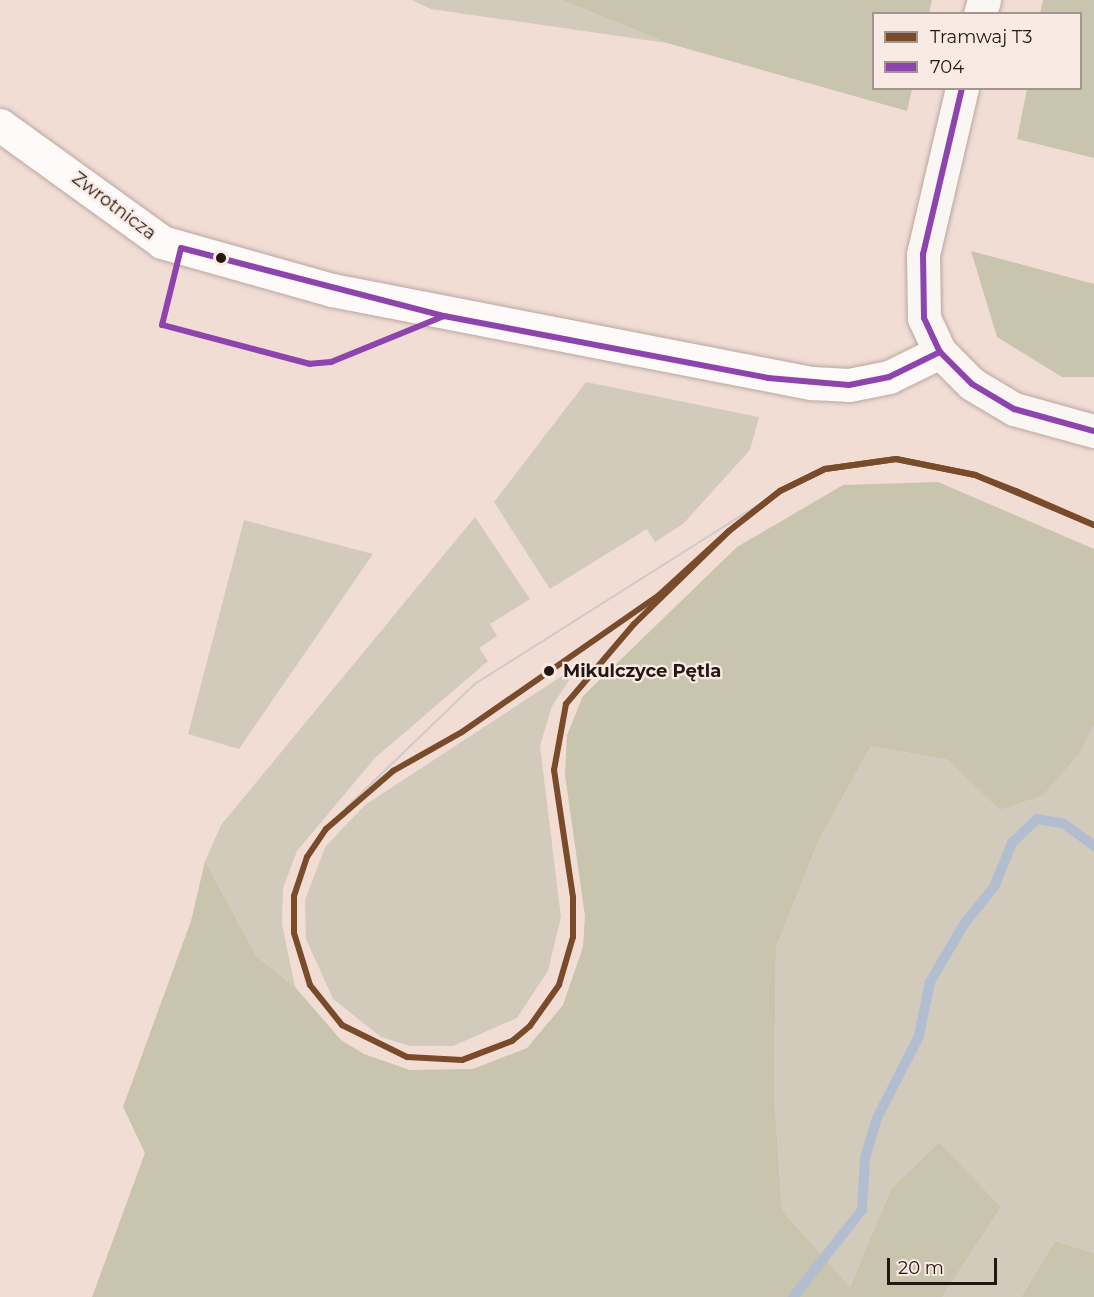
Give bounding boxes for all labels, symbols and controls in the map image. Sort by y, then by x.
legend [872,12,1082,90]
text: Tramwaj T3 [930,26,1033,48]
text: 704 [930,56,964,78]
street label: Zwrotnicza [68,167,160,245]
unlabelled marker [215,252,227,264]
place label: Mikulczyce Pętla [563,660,721,682]
marker: Mikulczyce Pętla [540,662,558,680]
scale bar [890,1246,1000,1284]
text: 20 m [898,1257,944,1279]

